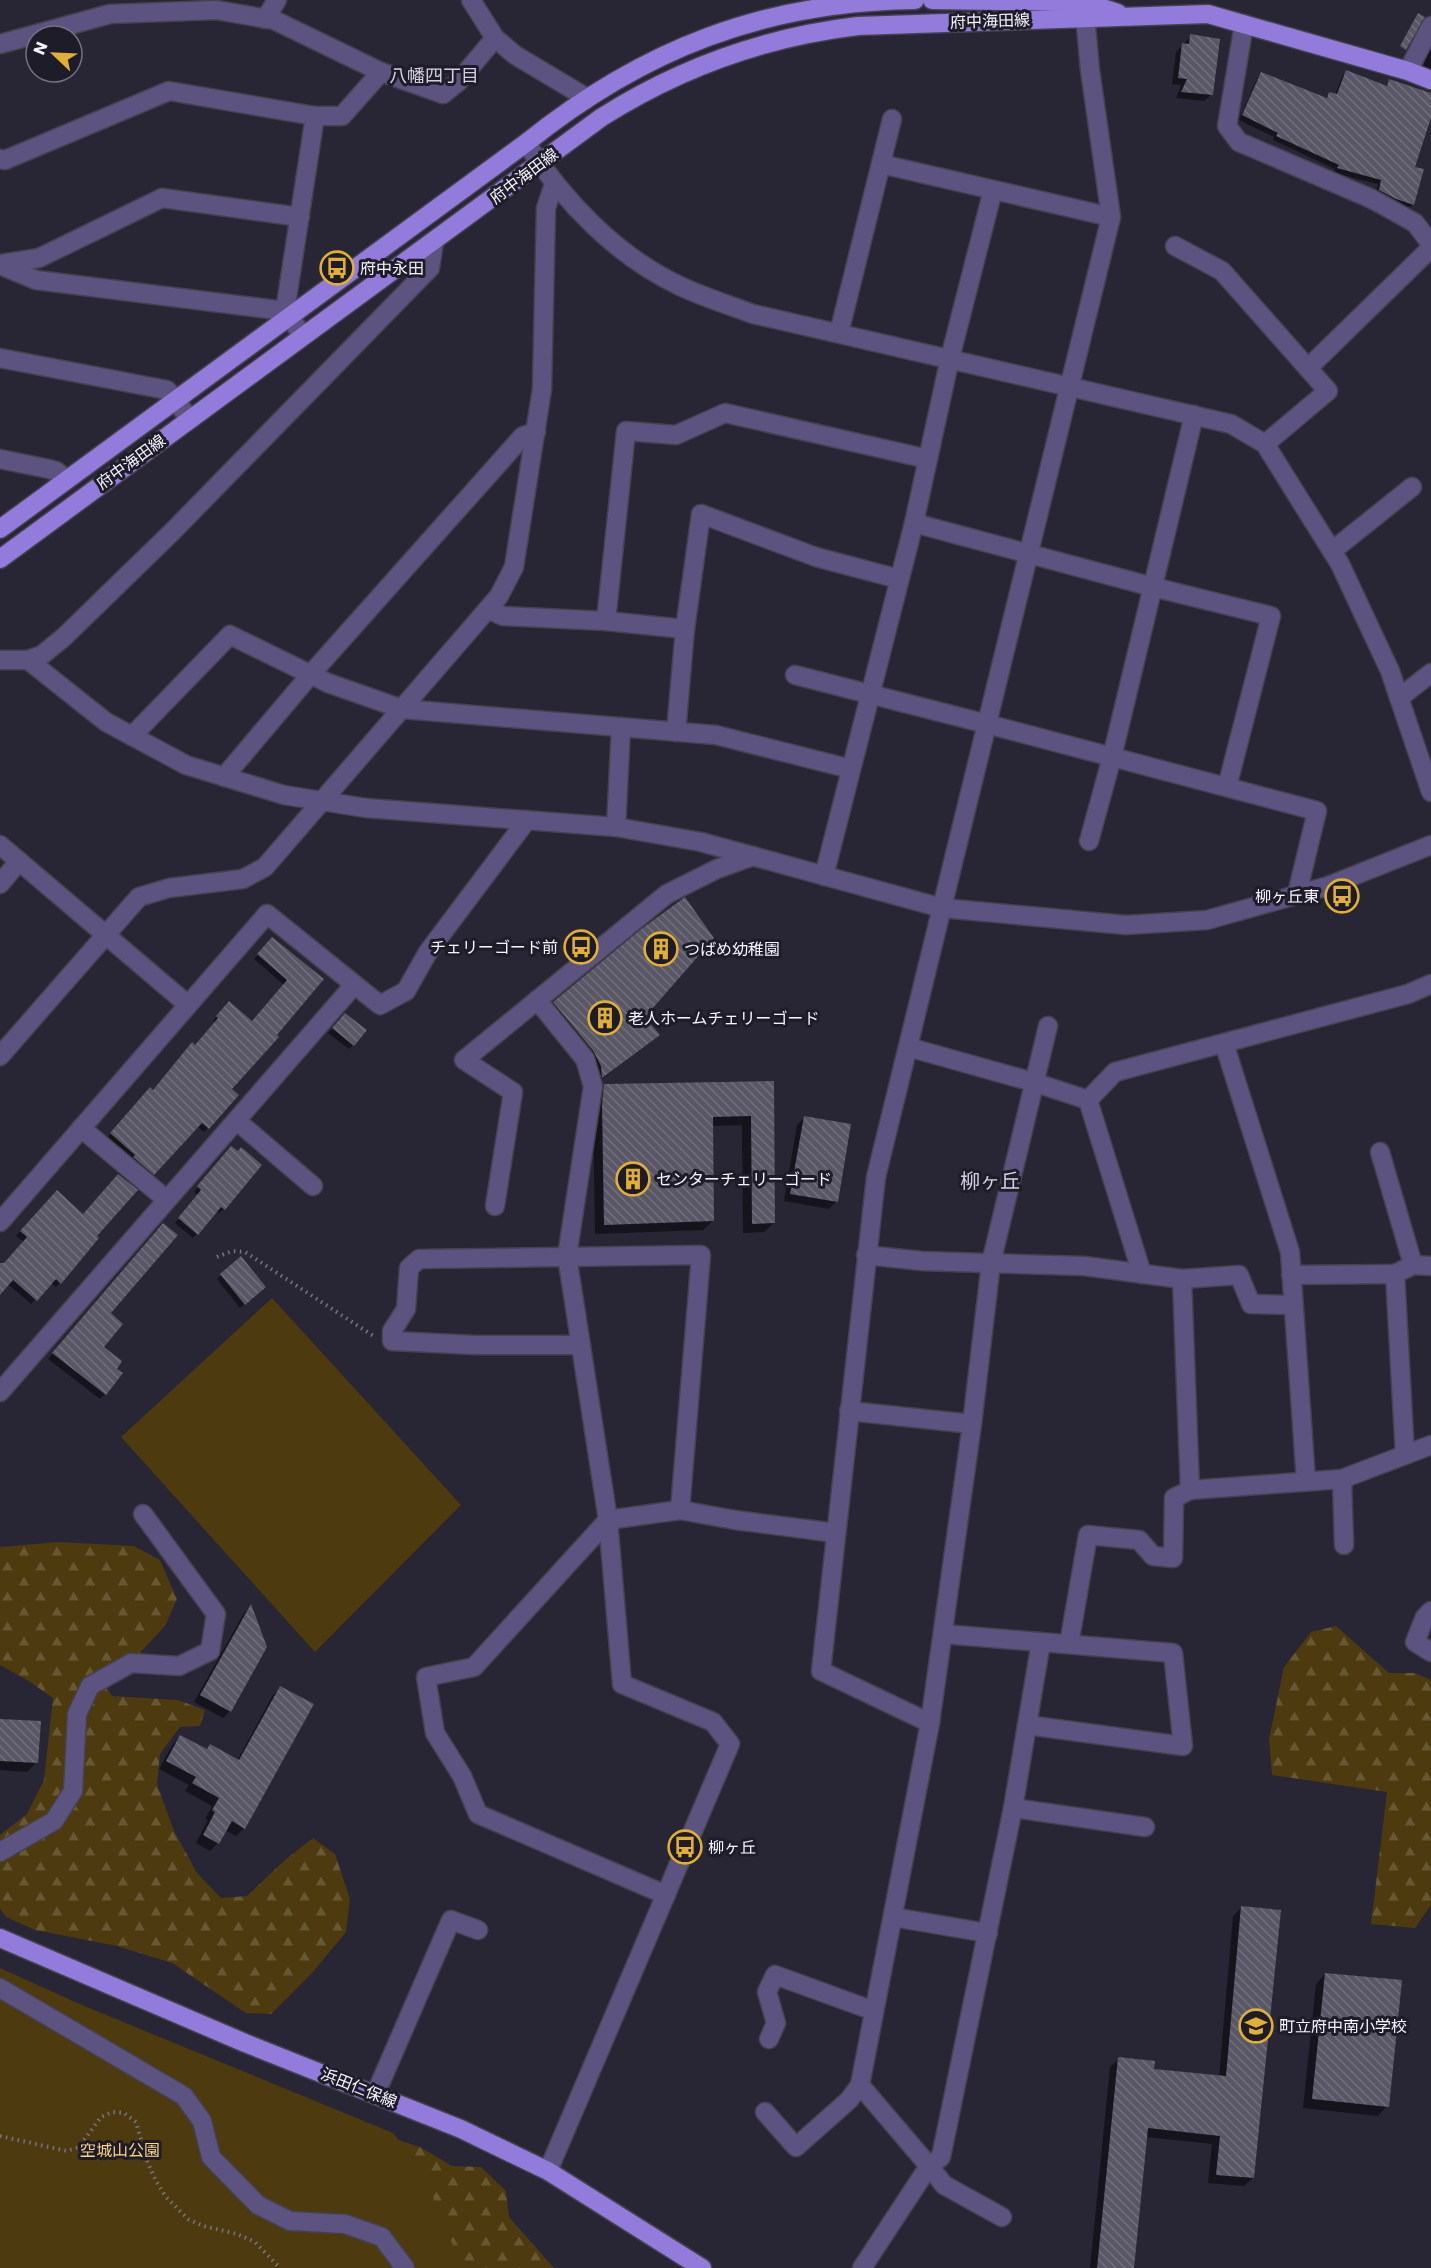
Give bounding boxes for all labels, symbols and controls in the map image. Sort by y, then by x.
street label: 府中海田線 [950,8,1030,34]
north arrow [24,24,84,84]
text: N [28,38,54,58]
district label: 八幡四丁目 [389,63,479,88]
street label: 府中海田線 [485,143,563,209]
bus stop icon: 府中永田 [319,250,355,286]
place label: 府中永田 [360,257,424,280]
street label: 府中海田線 [92,429,170,495]
bus stop icon: 柳ヶ丘東 [1324,878,1360,914]
place label: 柳ヶ丘東 [1255,885,1319,908]
bus stop icon: チェリーゴード前 [563,929,599,965]
building icon: つばめ幼稚園 [643,931,679,967]
place label: チェリーゴード前 [430,936,558,959]
place label: つばめ幼稚園 [684,938,780,961]
building icon: 老人ホームチェリーゴード [587,1000,623,1036]
place label: 老人ホームチェリーゴード [628,1007,820,1030]
building icon: センターチェリーゴード [615,1161,651,1197]
district label: 柳ヶ丘 [960,1167,1020,1195]
place label: センターチェリーゴード [656,1168,832,1191]
bus stop icon: 柳ヶ丘 [667,1829,703,1865]
place label: 柳ヶ丘 [708,1836,756,1859]
school or university icon: 町立府中南小学校 [1238,2008,1274,2044]
place label: 町立府中南小学校 [1279,2015,1407,2038]
street label: 浜田仁保線 [318,2062,400,2114]
park label: 空城山公園 [80,2139,160,2162]

